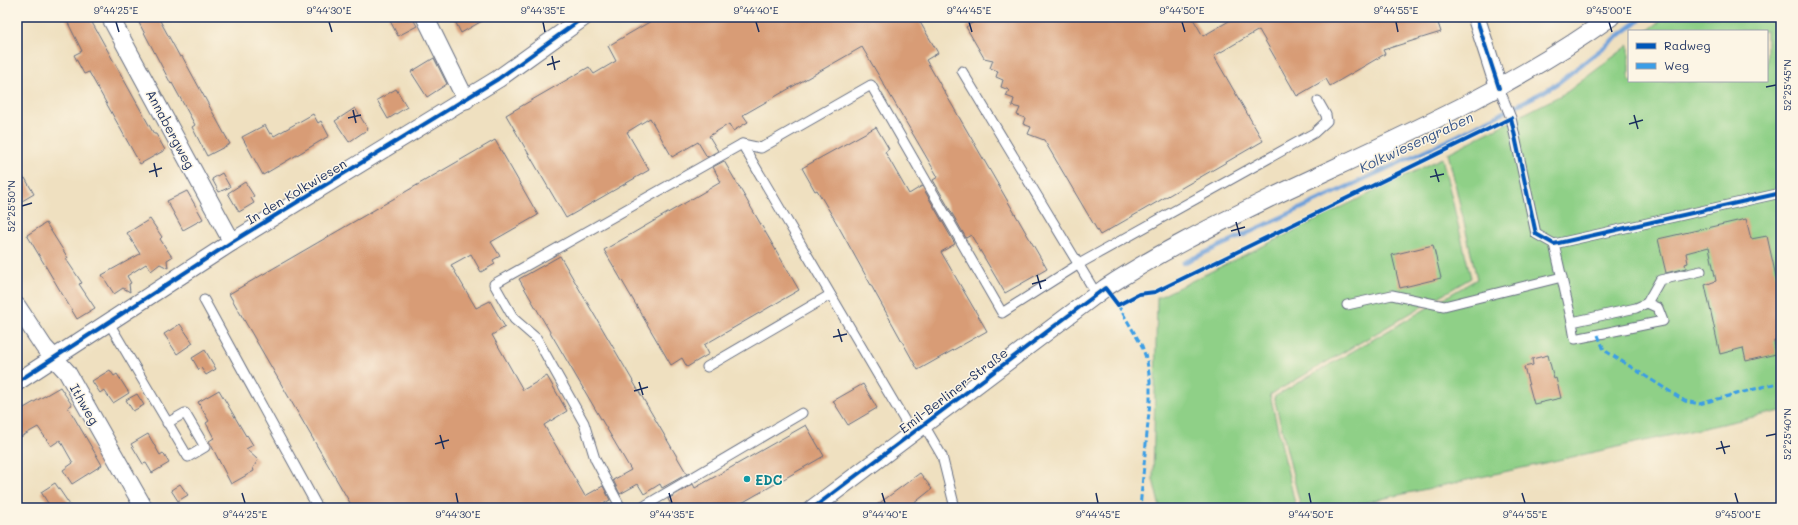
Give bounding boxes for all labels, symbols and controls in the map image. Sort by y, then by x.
text: 9°44'25"E [94,3,138,17]
text: 9°44'30"E [307,3,352,17]
text: 9°44'35"E [521,3,566,17]
text: 9°44'40"E [733,3,779,17]
text: 9°44'45"E [947,3,992,17]
text: 9°44'50"E [1160,3,1205,17]
text: 9°44'55"E [1374,3,1419,17]
text: 9°45'00"E [1586,3,1632,17]
legend [1628,30,1768,82]
text: Radweg [1664,37,1711,53]
text: Weg [1664,57,1689,73]
text: 52°25'45"N [1780,59,1794,111]
street label: Annabergweg [143,86,199,172]
water label: Kolkwiesengraben [1356,107,1476,177]
street label: In den Kolkwiesen [243,154,349,228]
text: 52°25'50"N [4,180,18,232]
street label: Emil-Berliner-Straße [895,344,1011,436]
street label: Ithweg [67,381,103,427]
text: 52°25'40"N [1780,408,1794,460]
place label: EDC [755,471,783,488]
marker: EDC [742,474,752,484]
text: 9°44'25"E [223,507,267,521]
text: 9°44'30"E [436,507,481,521]
text: 9°44'35"E [650,507,695,521]
text: 9°44'40"E [862,507,908,521]
text: 9°44'45"E [1076,507,1121,521]
text: 9°44'50"E [1289,507,1334,521]
text: 9°44'55"E [1503,507,1548,521]
text: 9°45'00"E [1715,507,1761,521]

